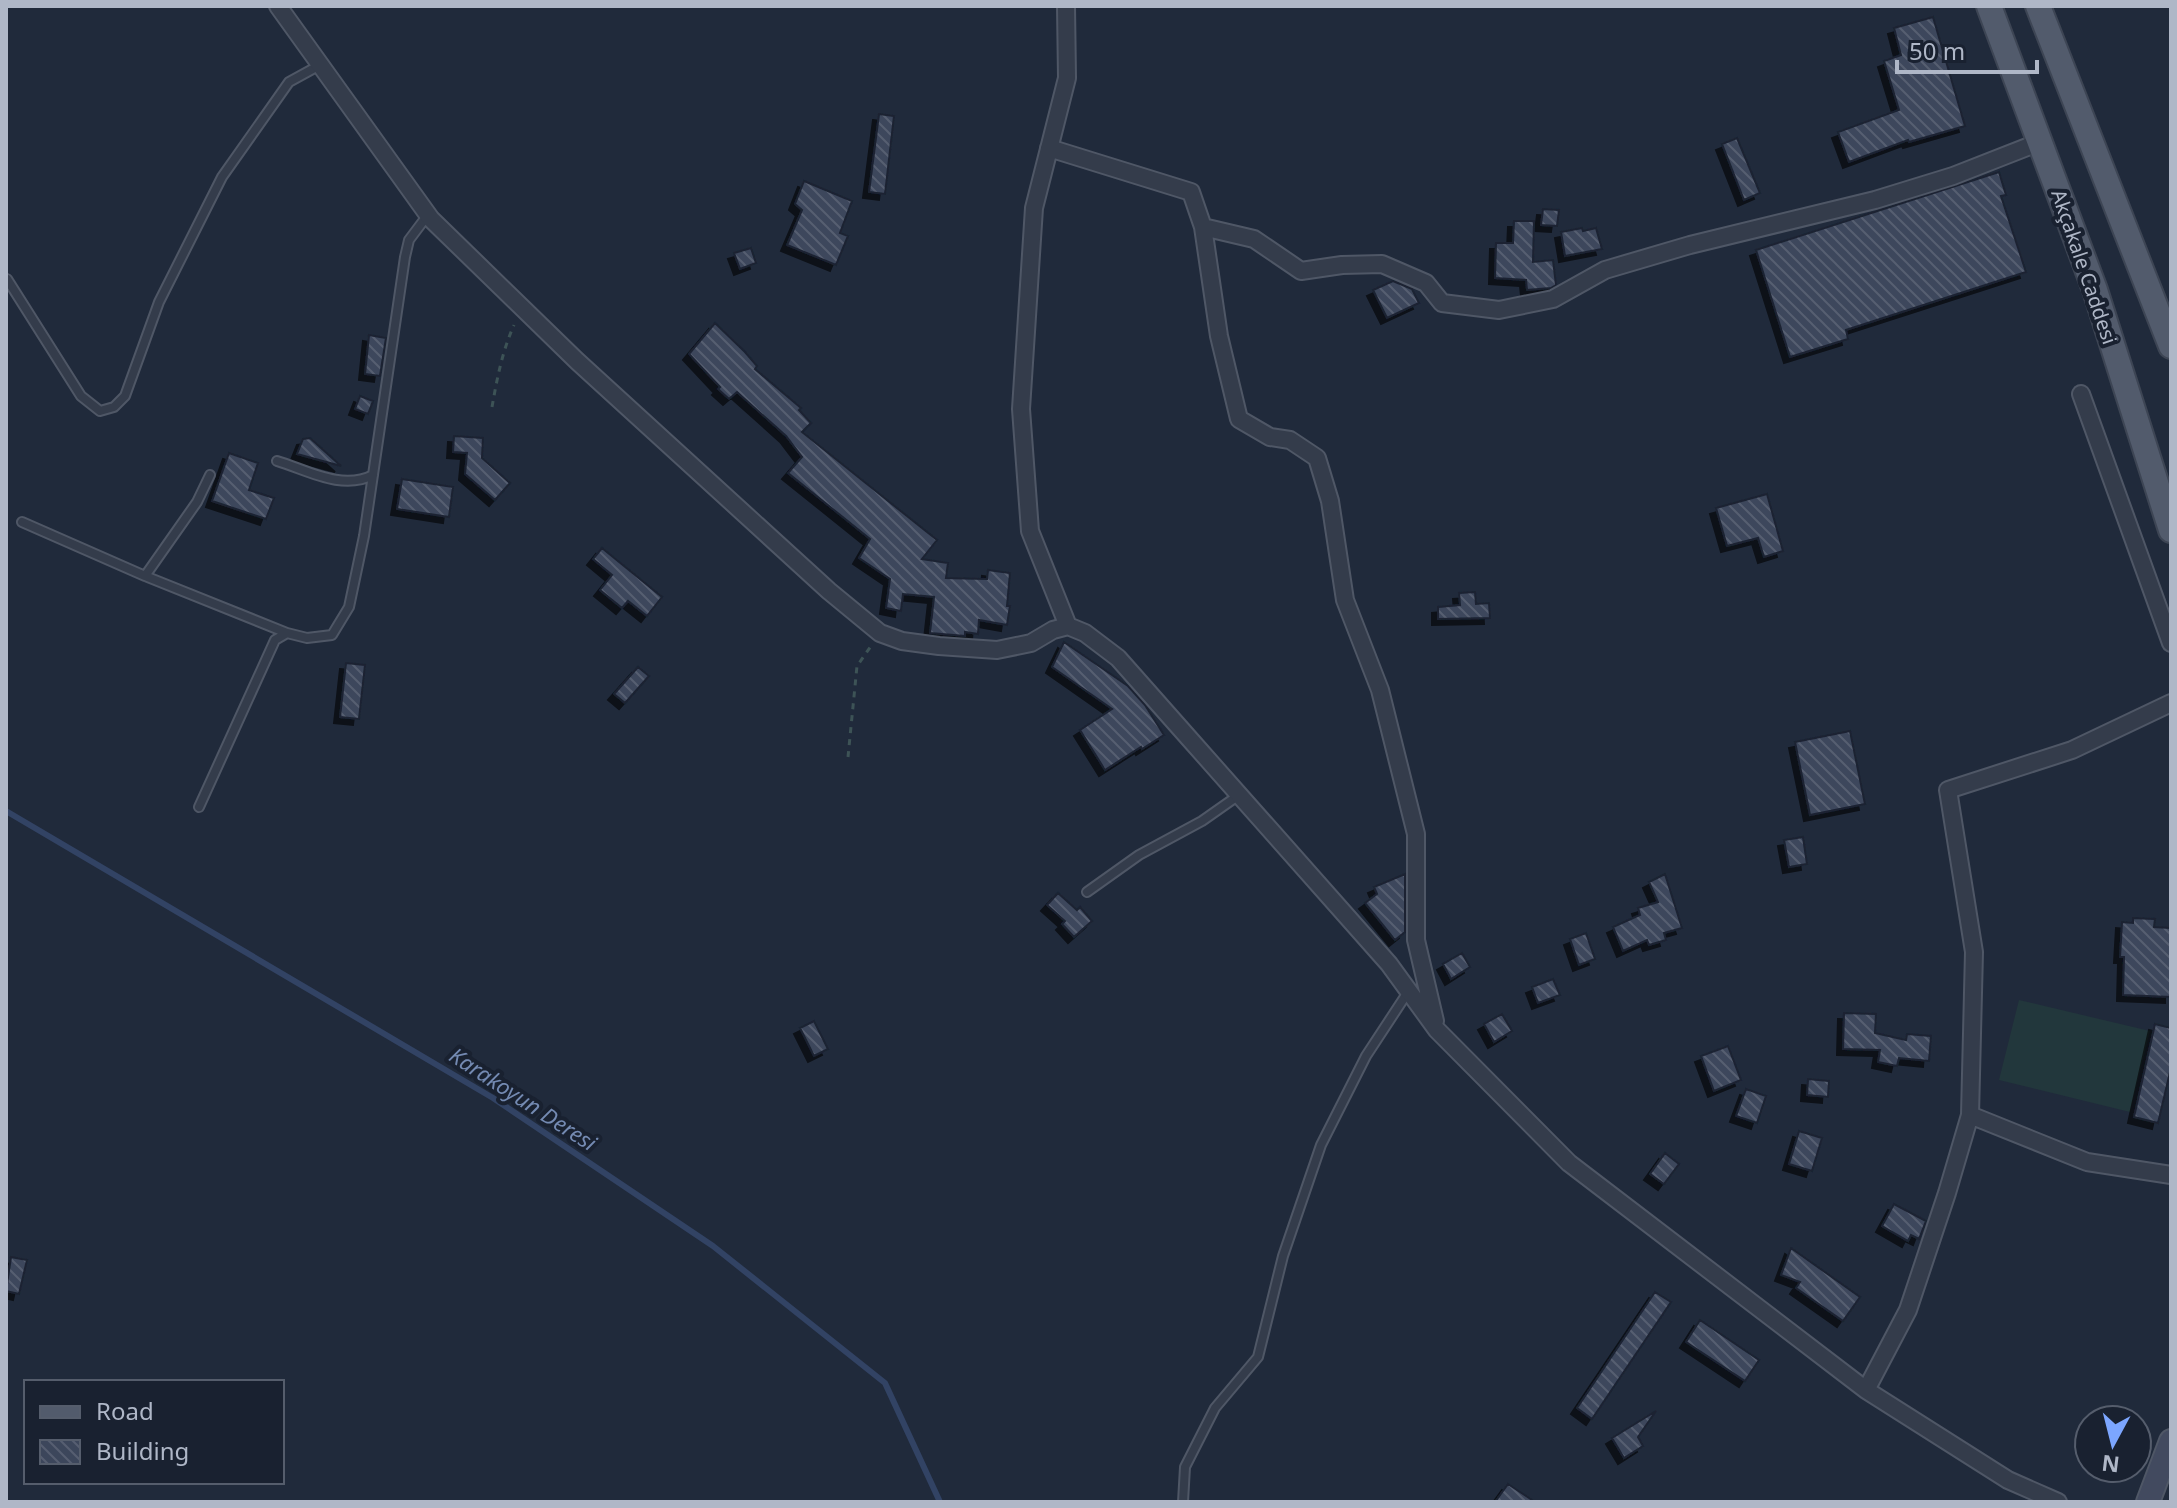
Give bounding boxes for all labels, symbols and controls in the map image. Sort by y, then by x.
scale bar [1897,24,2037,74]
text: 50 m [1909,34,1965,67]
street label: Akçakale Caddesi [2045,186,2124,348]
water label: Karakoyun Deresi [444,1039,603,1157]
legend [24,1380,284,1484]
text: Road [96,1394,154,1427]
north arrow [2073,1404,2153,1484]
text: Building [96,1434,189,1467]
text: N [2100,1449,2121,1481]

